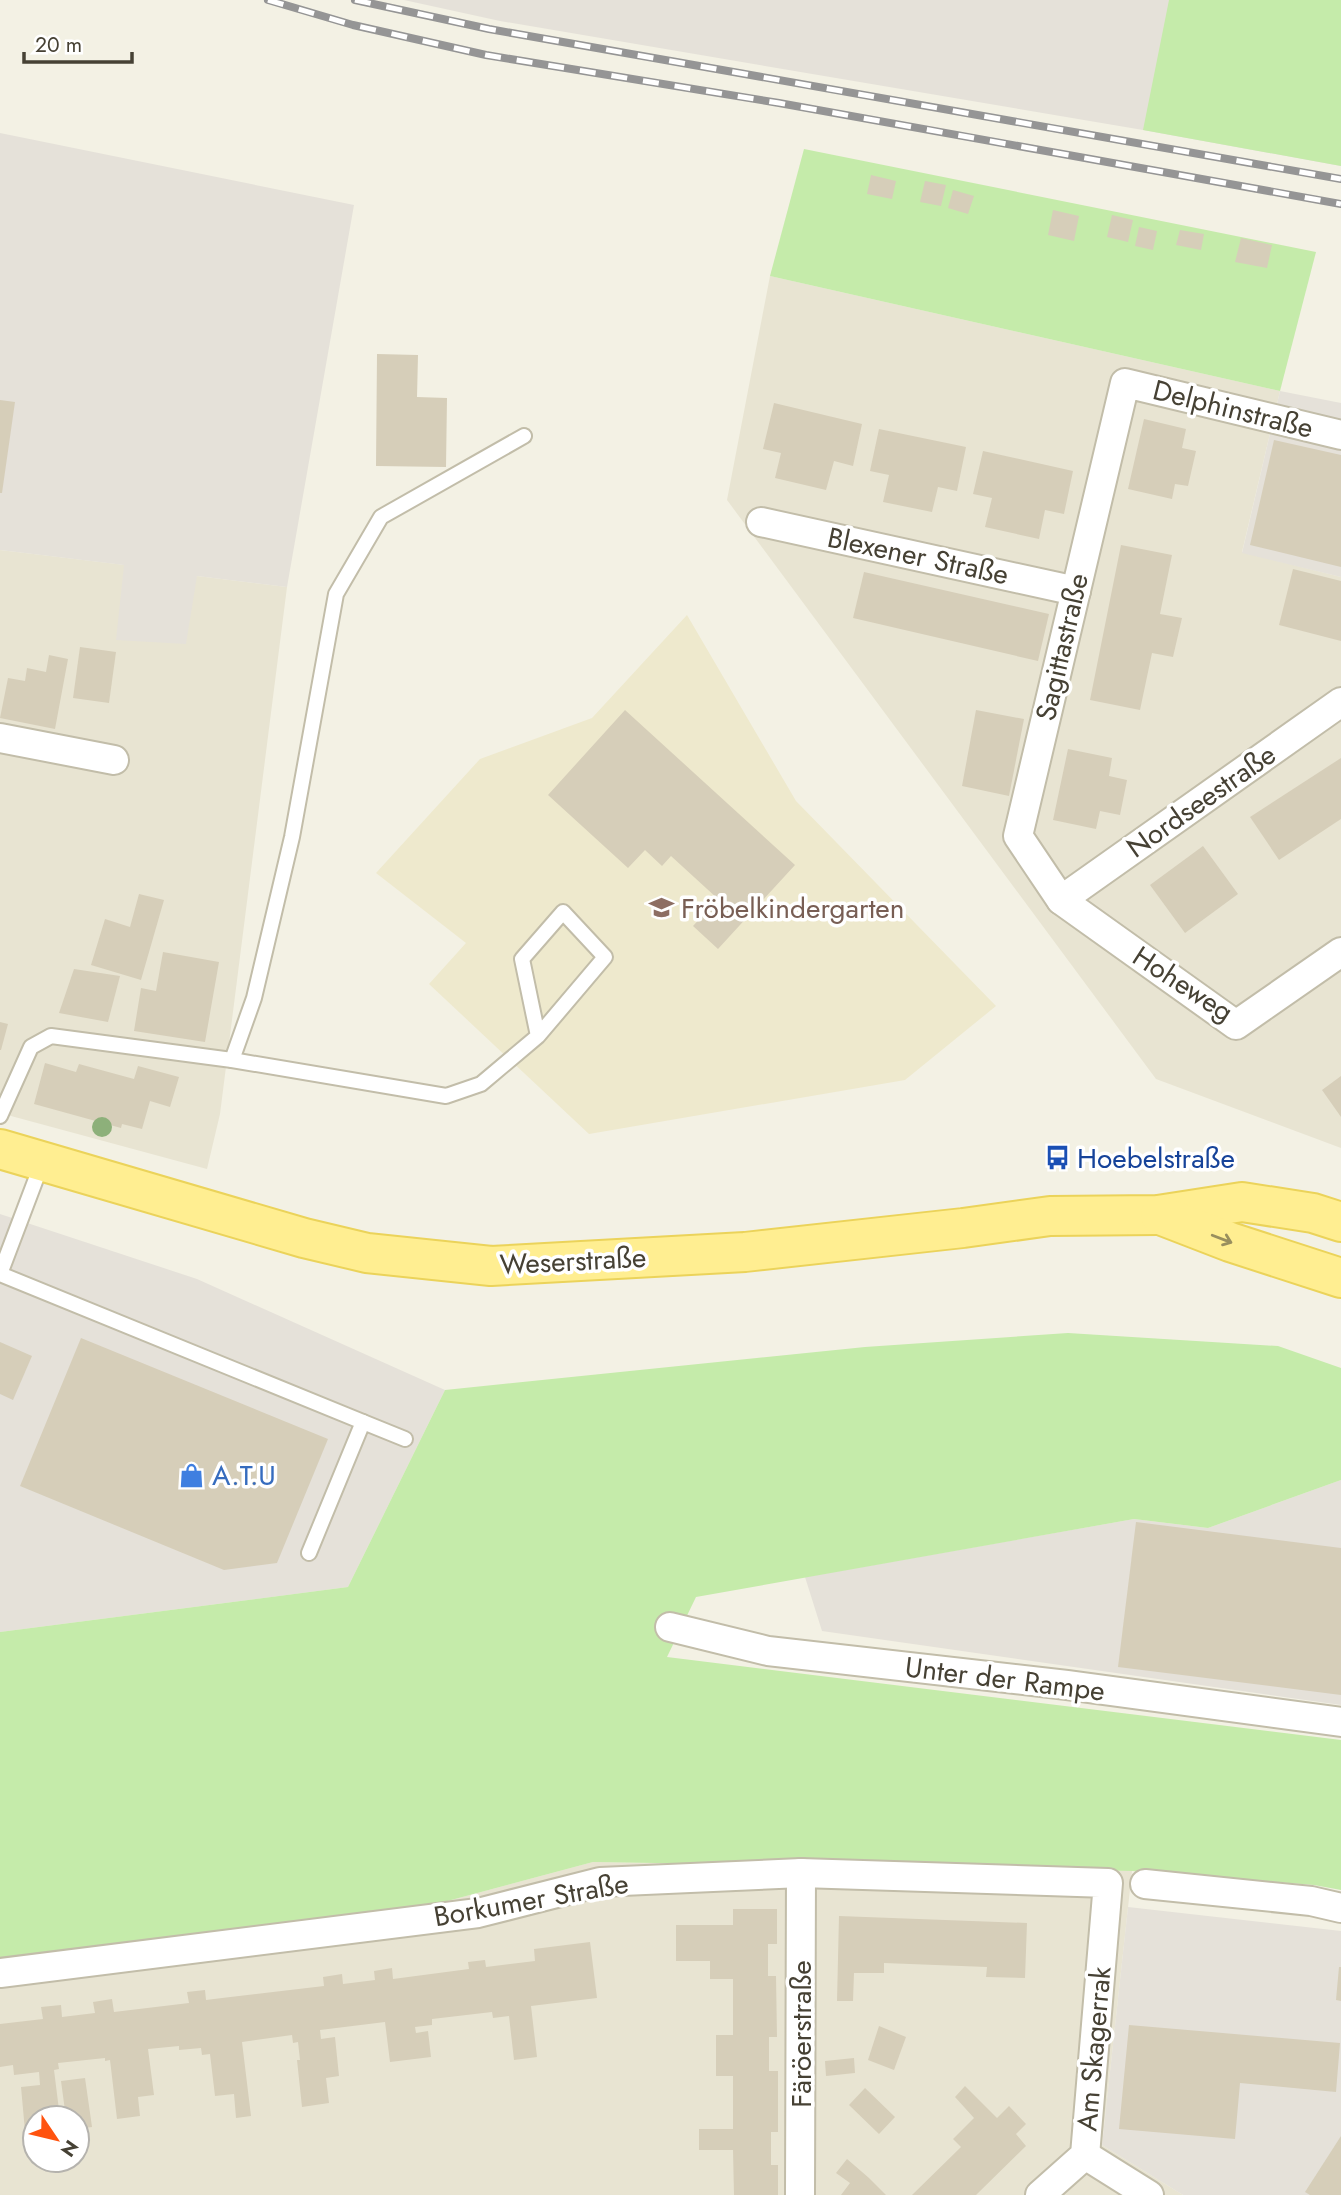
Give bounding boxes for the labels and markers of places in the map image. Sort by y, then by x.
place label: Fröbelkindergarten [681,888,904,929]
school or university icon: Fröbelkindergarten [647,894,675,922]
place label: Hoebelstraße [1077,1138,1235,1179]
bus stop icon: Hoebelstraße [1043,1144,1071,1172]
place label: A.T.U [212,1455,276,1496]
shop icon: A.T.U [178,1461,206,1489]

